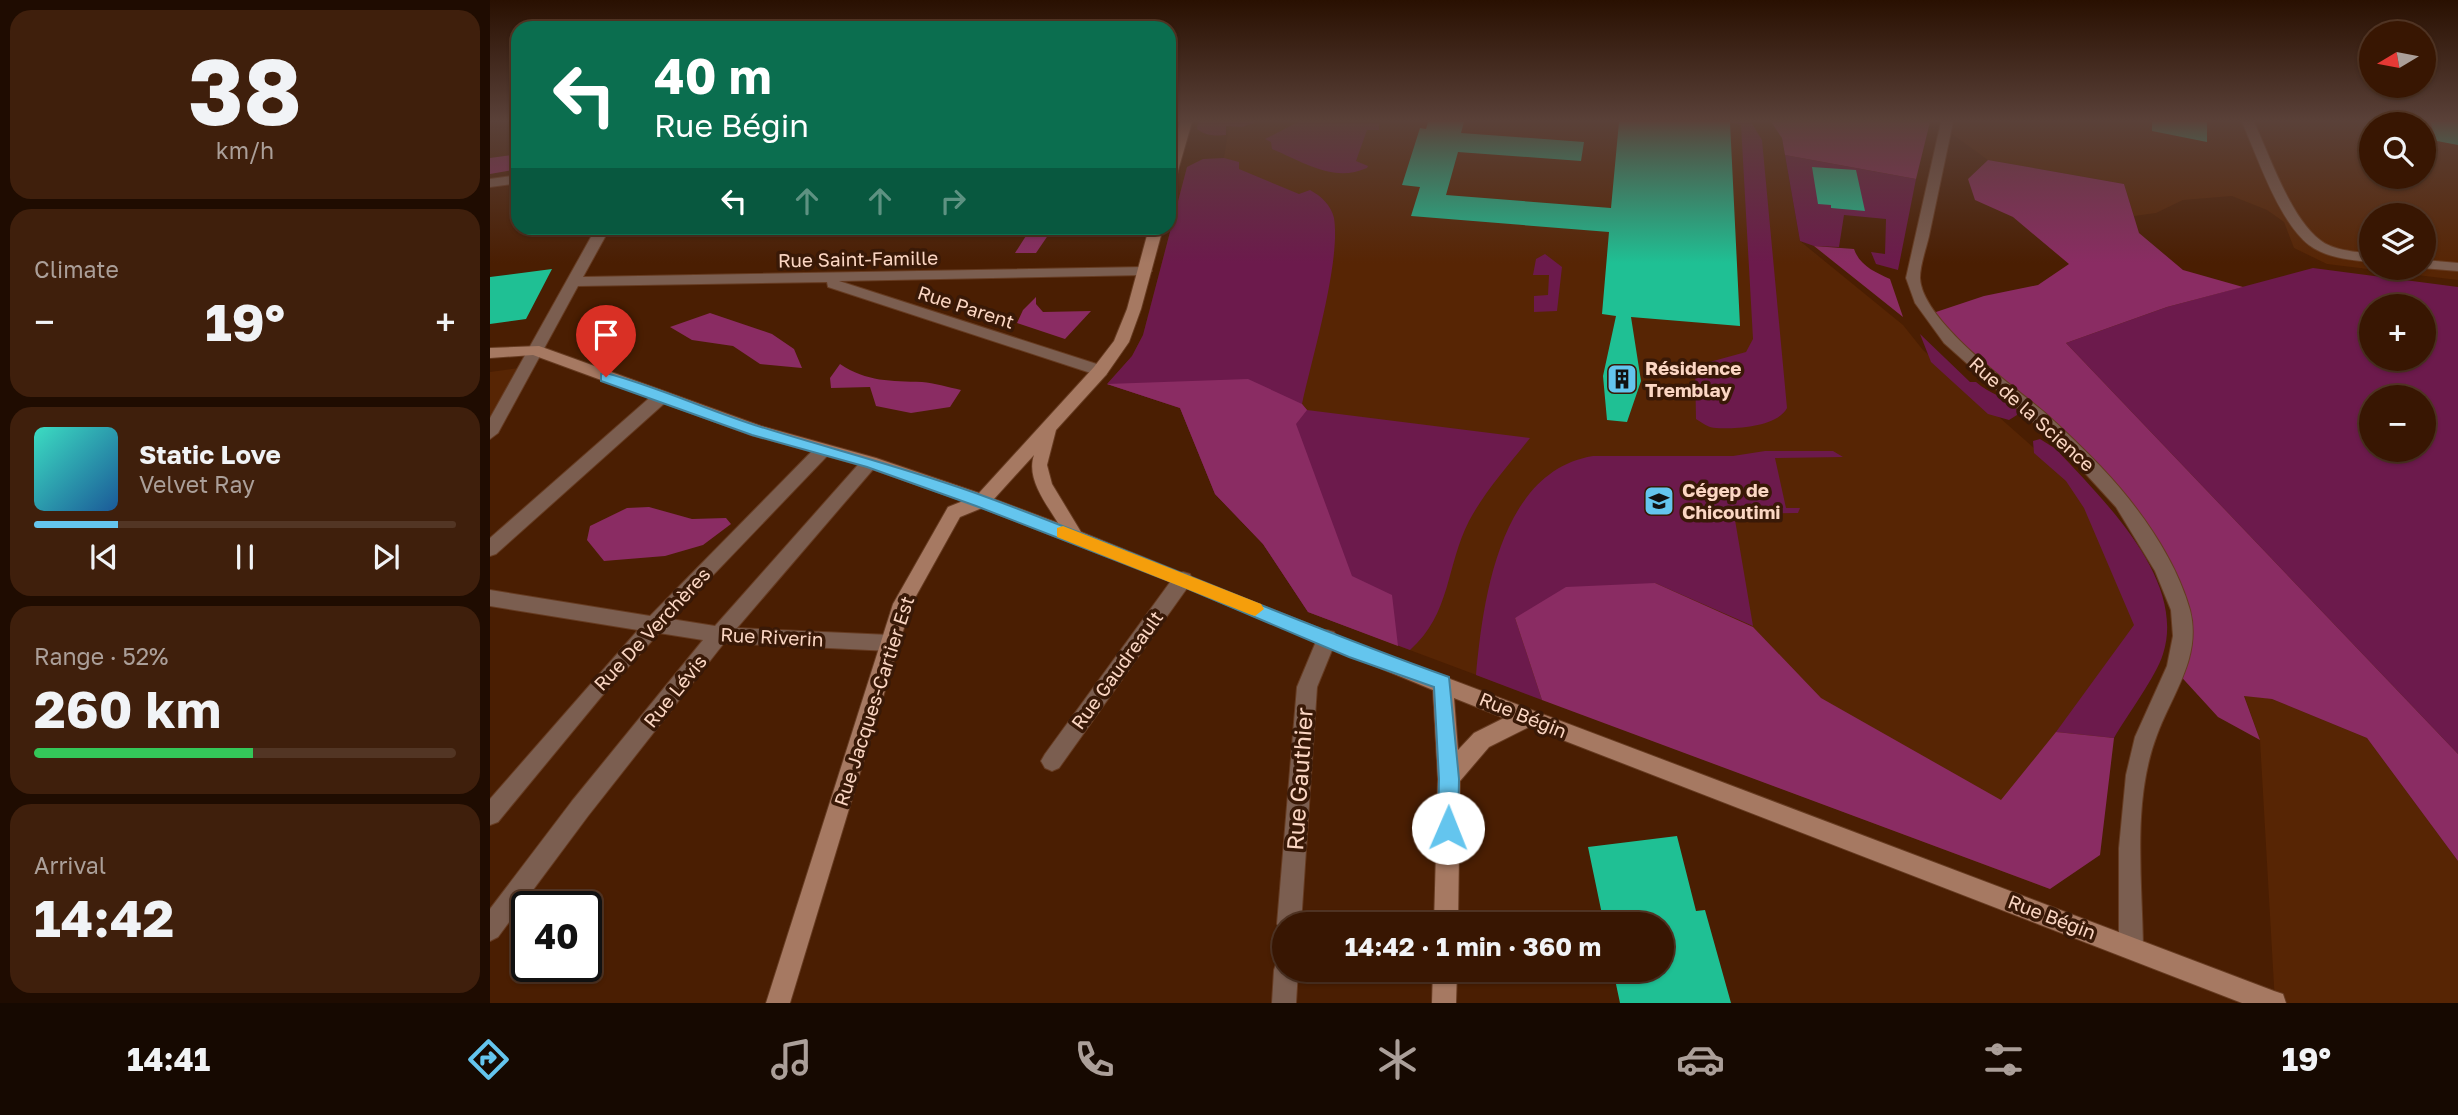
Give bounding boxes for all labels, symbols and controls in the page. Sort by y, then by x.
north arrow [2359,21,2436,98]
map controls [2359,21,2436,462]
text: 38 [188,36,302,145]
text: 40 m [654,46,772,105]
icon: left [539,49,630,140]
text: Rue Bégin [654,106,809,144]
button: search [2359,112,2436,189]
text: km/h [216,136,274,164]
icon: left [715,182,753,220]
icon: ahead [788,182,826,220]
icon: ahead [861,182,899,220]
icon: right [934,182,972,220]
button: layers [2359,203,2436,280]
street label: Rue Saint-Famille [778,246,938,271]
text: Climate [34,255,119,283]
street label: Rue Parent [915,280,1017,333]
text: 19° [205,290,285,352]
button: + [2359,294,2436,371]
text: − [34,299,55,344]
text: + [435,299,456,344]
pin [576,305,636,377]
icon: arrive [587,316,625,354]
street label: Rue de la Science [1965,351,2100,476]
place label: Résidence Tremblay [1645,356,1742,401]
building icon: Résidence Tremblay [1605,362,1639,396]
button: − [2359,385,2436,462]
text: Static Love [139,439,281,470]
text: Velvet Ray [139,470,255,498]
place label: Cégep de Chicoutimi [1682,478,1780,523]
school or university icon: Cégep de Chicoutimi [1642,484,1676,518]
icon: previous [85,538,123,576]
icon: pause [226,538,264,576]
icon: next [367,538,405,576]
street label: Rue De Verchères [589,562,715,695]
street label: Rue Jacques-Cartier Est [829,593,918,809]
street label: Rue Gaudreault [1066,606,1167,733]
street label: Rue Riverin [720,622,824,651]
text: Range · 52% [34,642,168,670]
street label: Rue Lévis [638,650,711,732]
text: 260 km [34,677,221,739]
street label: Rue Bégin [1476,687,1570,742]
street label: Rue Gauthier [1280,707,1318,851]
position arrow [1411,791,1485,865]
text: Arrival [34,851,106,879]
text: 14:42 [34,886,174,948]
street label: Rue Bégin [2005,889,2099,944]
speed limit sign: 40 [511,891,602,982]
text: 14:42 · 1 min · 360 m [1345,931,1601,962]
icon: directions [464,1035,513,1084]
icon: music [767,1035,816,1084]
icon: phone [1070,1035,1119,1084]
icon: climate [1373,1035,1422,1084]
icon: car [1676,1035,1725,1084]
icon: filters [1979,1035,2028,1084]
text: 14:41 [127,1040,210,1078]
text: 19° [2282,1040,2331,1078]

